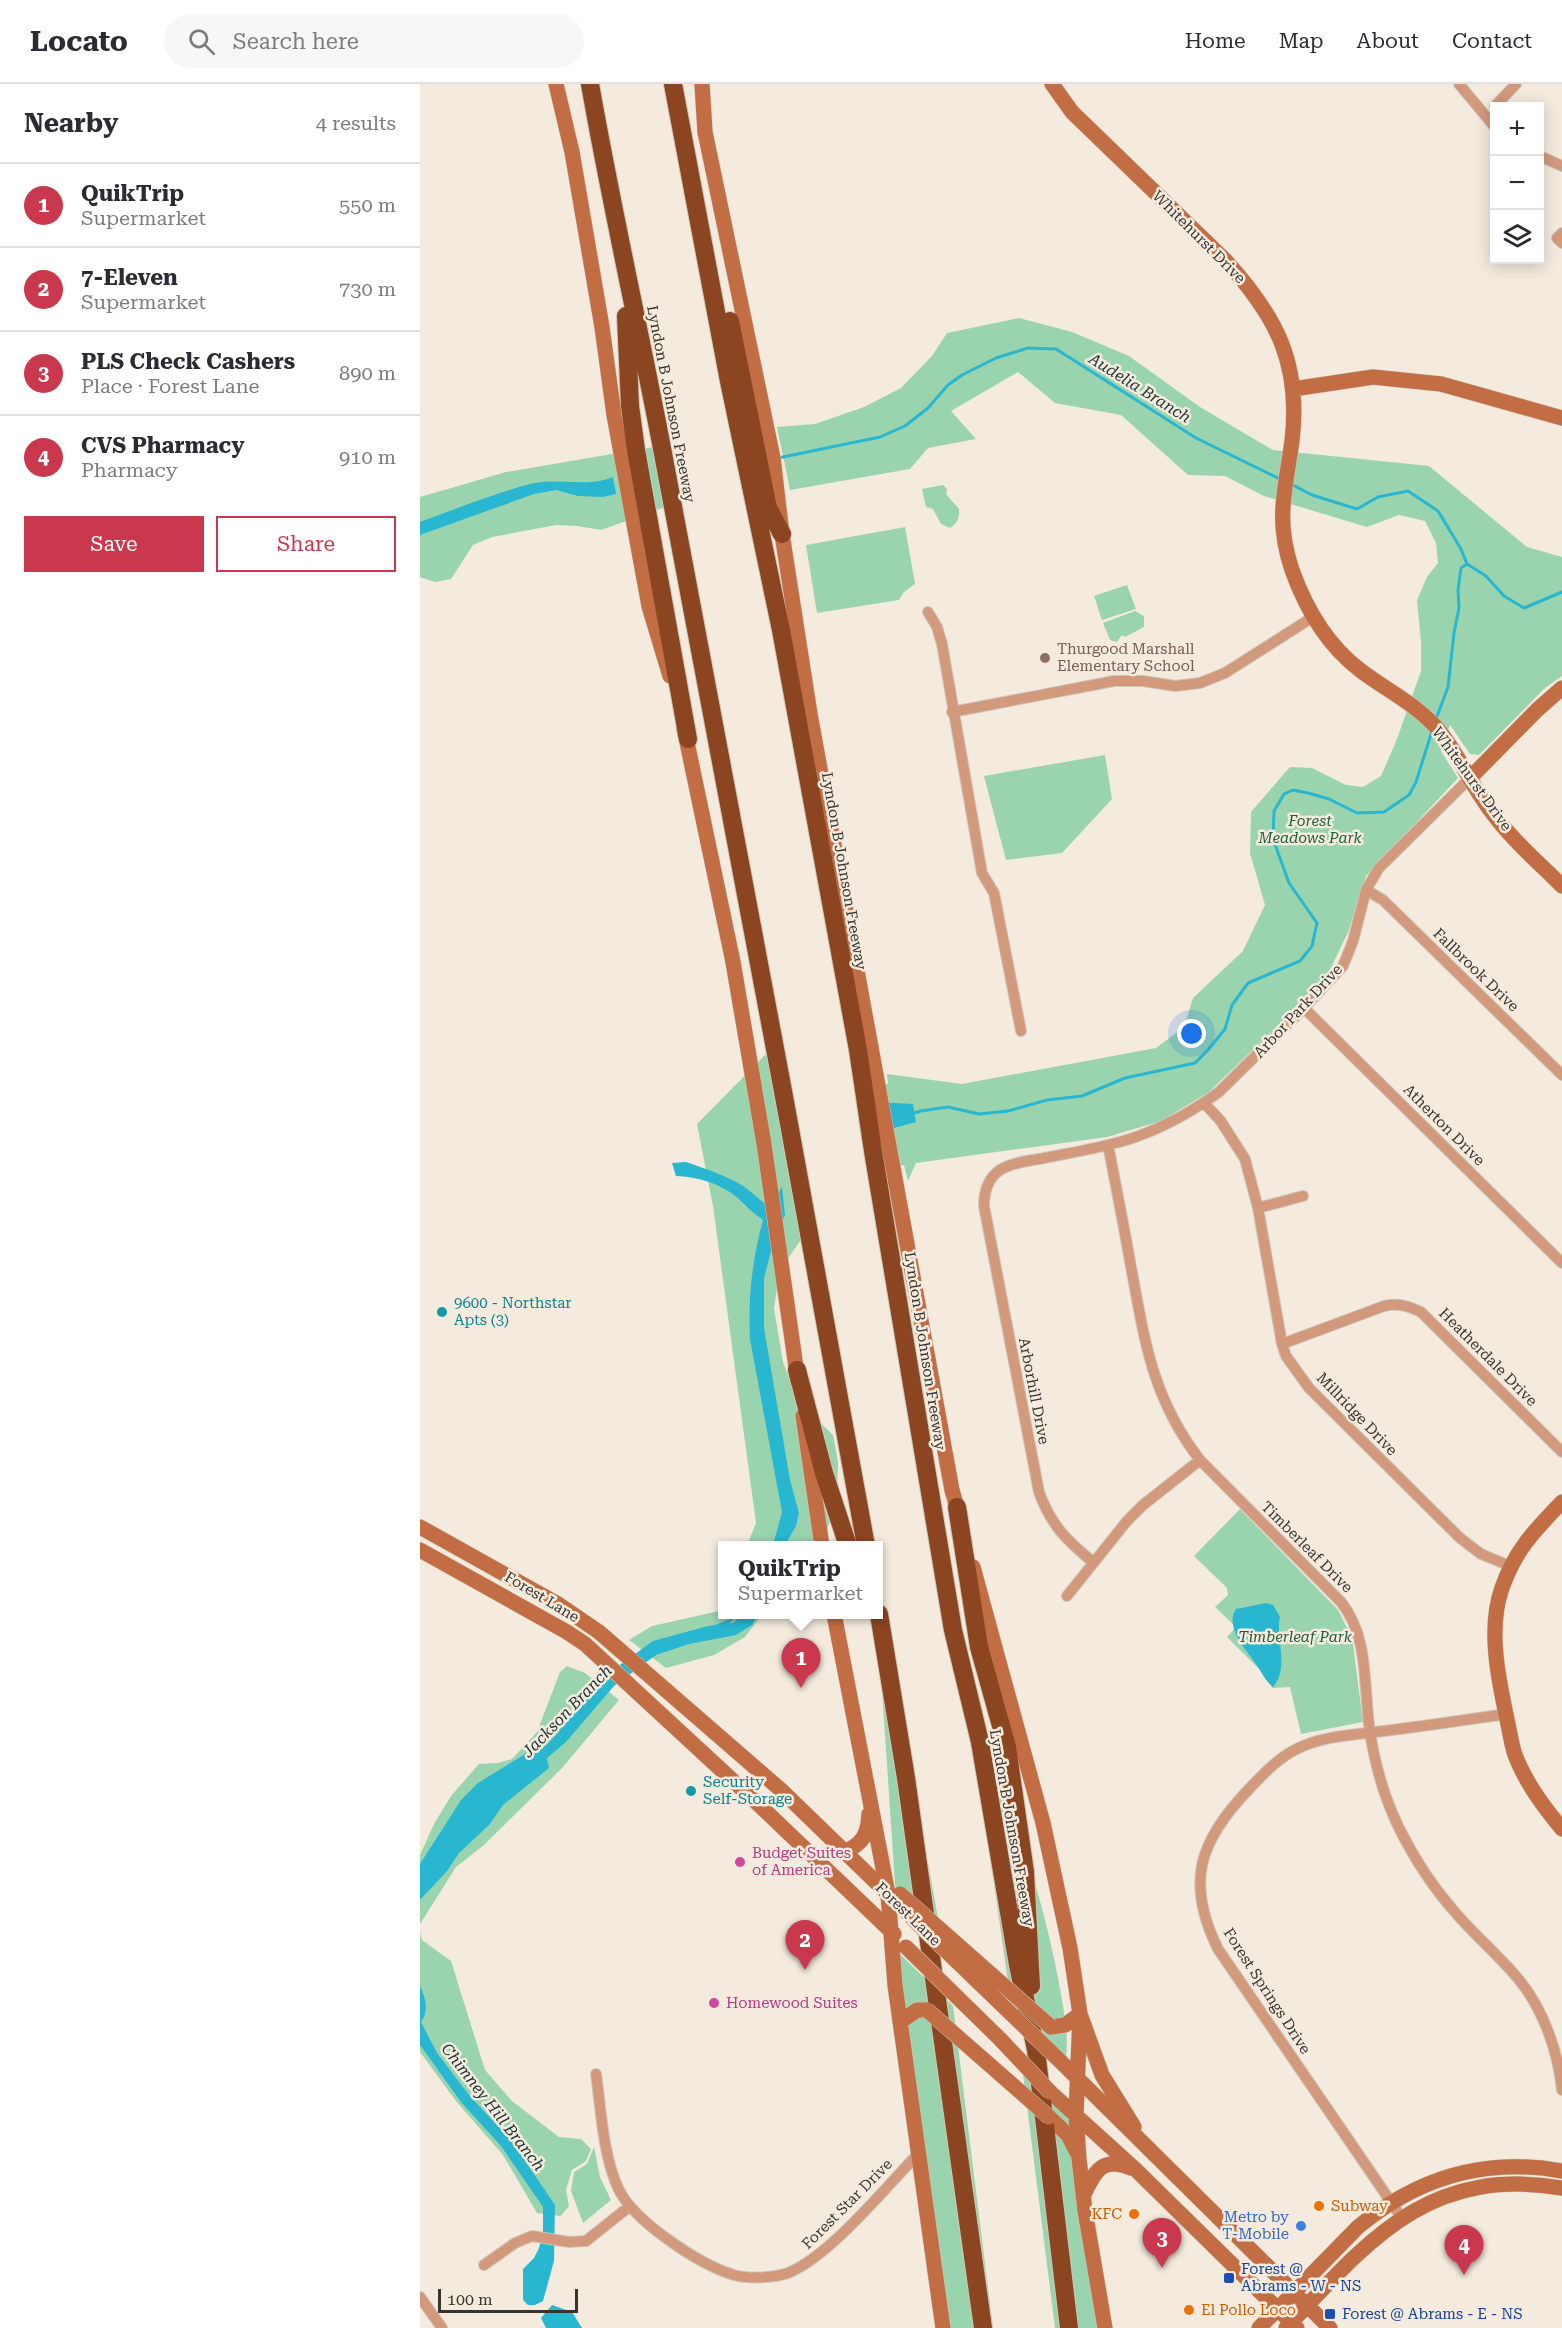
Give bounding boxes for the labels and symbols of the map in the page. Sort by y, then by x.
street label: Whitehurst Drive [1149,187,1249,287]
street label: Lyndon B Johnson Freeway [643,304,699,504]
water label: Audelia Branch [1085,349,1195,427]
place label: Thurgood Marshall Elementary School [1057,640,1195,675]
marker: Thurgood Marshall Elementary School [1038,651,1052,665]
street label: Whitehurst Drive [1428,723,1516,835]
street label: Lyndon B Johnson Freeway [818,771,870,971]
park label: Forest Meadows Park [1257,812,1362,847]
street label: Fallbrook Drive [1429,925,1523,1015]
street label: Arbor Park Drive [1250,960,1346,1062]
your location [1177,1019,1206,1048]
street label: Atherton Drive [1400,1081,1488,1169]
street label: Lyndon B Johnson Freeway [900,1251,950,1451]
place label: 9600 - Northstar Apts (3) [454,1294,571,1329]
street label: Heatherdale Drive [1435,1304,1541,1410]
marker: 9600 - Northstar Apts (3) [435,1305,449,1319]
street label: Arborhill Drive [1015,1336,1053,1446]
street label: Millridge Drive [1313,1369,1401,1459]
street label: Timberleaf Drive [1257,1497,1357,1597]
street label: Forest Lane [501,1568,583,1626]
park label: Timberleaf Park [1238,1628,1353,1646]
pin: 1 [782,1638,820,1688]
water label: Jackson Branch [518,1661,616,1762]
street label: Lyndon B Johnson Freeway [986,1728,1038,1928]
place label: Security Self-Storage [703,1773,792,1808]
marker: Security Self-Storage [684,1784,698,1798]
place label: Budget Suites of America [752,1844,851,1879]
marker: Budget Suites of America [733,1855,747,1869]
street label: Forest Lane [872,1878,944,1950]
pin: 2 [786,1920,824,1970]
street label: Forest Springs Drive [1220,1925,1314,2057]
place label: Homewood Suites [726,1994,858,2012]
marker: Homewood Suites [707,1996,721,2010]
water label: Chimney Hill Branch [437,2039,549,2175]
street label: Forest Star Drive [798,2155,896,2253]
place label: Subway [1331,2197,1388,2215]
marker: Subway [1312,2199,1326,2213]
place label: KFC [1091,2205,1122,2223]
marker: KFC [1127,2207,1141,2221]
place label: Metro by T-Mobile [1222,2208,1289,2243]
pin: 3 [1142,2218,1182,2268]
marker: Metro by T-Mobile [1294,2219,1308,2233]
pin: 4 [1444,2226,1484,2275]
place label: Forest @ Abrams - W - NS [1241,2260,1361,2295]
marker: Forest @ Abrams - W - NS [1222,2271,1236,2285]
scale bar [438,2286,578,2314]
place label: El Pollo Loco [1201,2301,1296,2319]
marker: El Pollo Loco [1182,2303,1196,2317]
place label: Forest @ Abrams - E - NS [1342,2305,1523,2323]
marker: Forest @ Abrams - E - NS [1323,2307,1337,2321]

